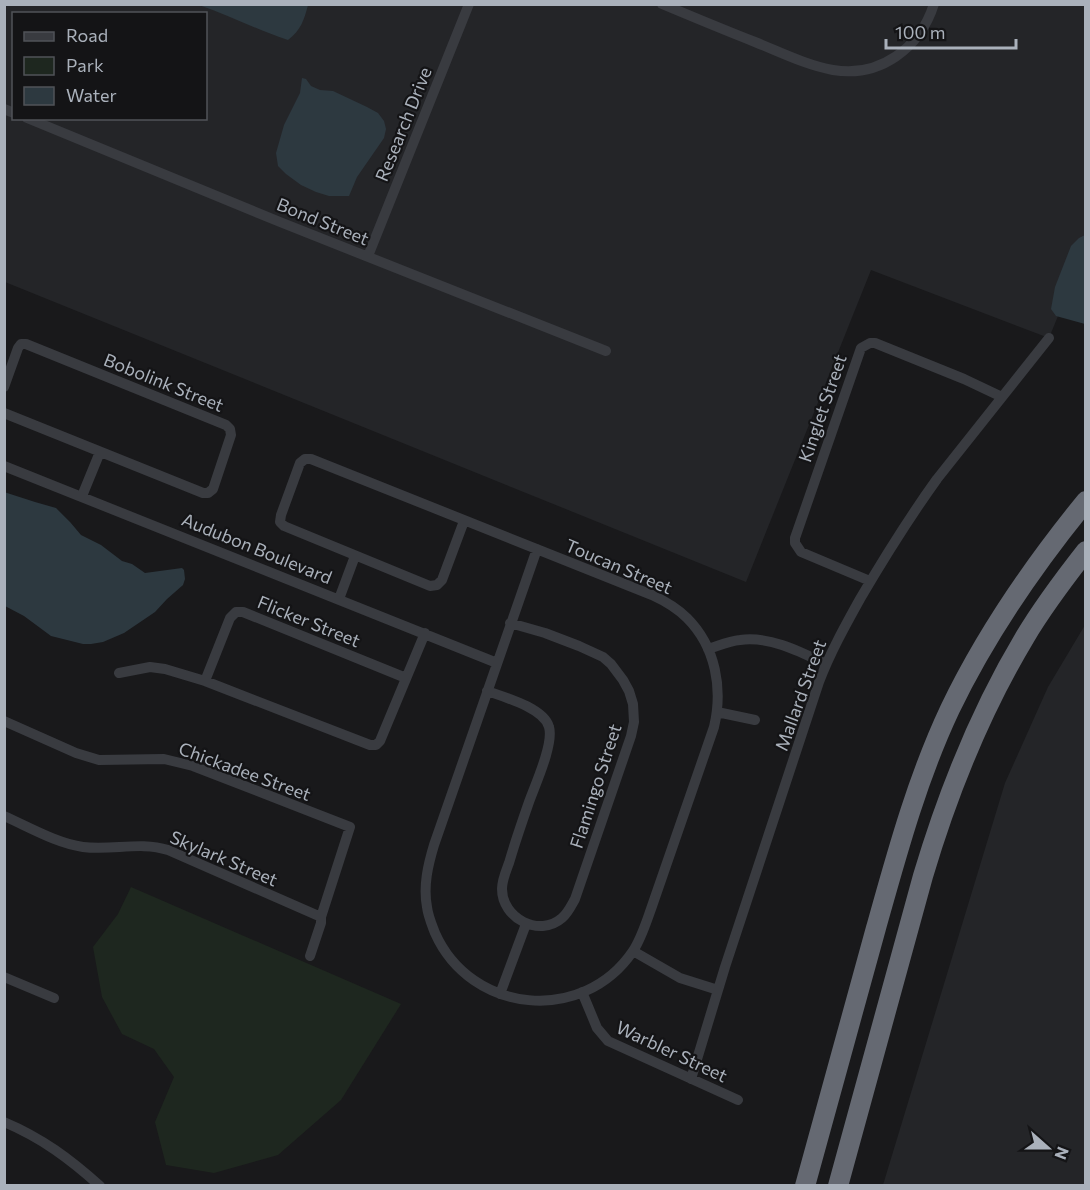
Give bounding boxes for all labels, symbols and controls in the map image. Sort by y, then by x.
legend [12,12,207,120]
scale bar [886,12,1016,50]
text: 100 m [895,21,945,43]
text: Road [66,24,108,46]
text: Park [66,54,104,76]
street label: Research Drive [370,64,436,184]
text: Water [66,84,117,106]
street label: Bond Street [274,193,372,249]
street label: Bobolink Street [101,348,227,416]
street label: Kinglet Street [793,351,851,465]
street label: Audubon Boulevard [179,508,335,588]
street label: Toucan Street [562,534,676,598]
street label: Flicker Street [254,590,364,652]
street label: Mallard Street [770,636,830,754]
street label: Flamingo Street [565,721,625,851]
street label: Chickadee Street [176,737,314,805]
street label: Skylark Street [167,825,281,891]
street label: Warbler Street [613,1016,731,1086]
north arrow [1018,1118,1078,1178]
text: N [1051,1145,1073,1163]

